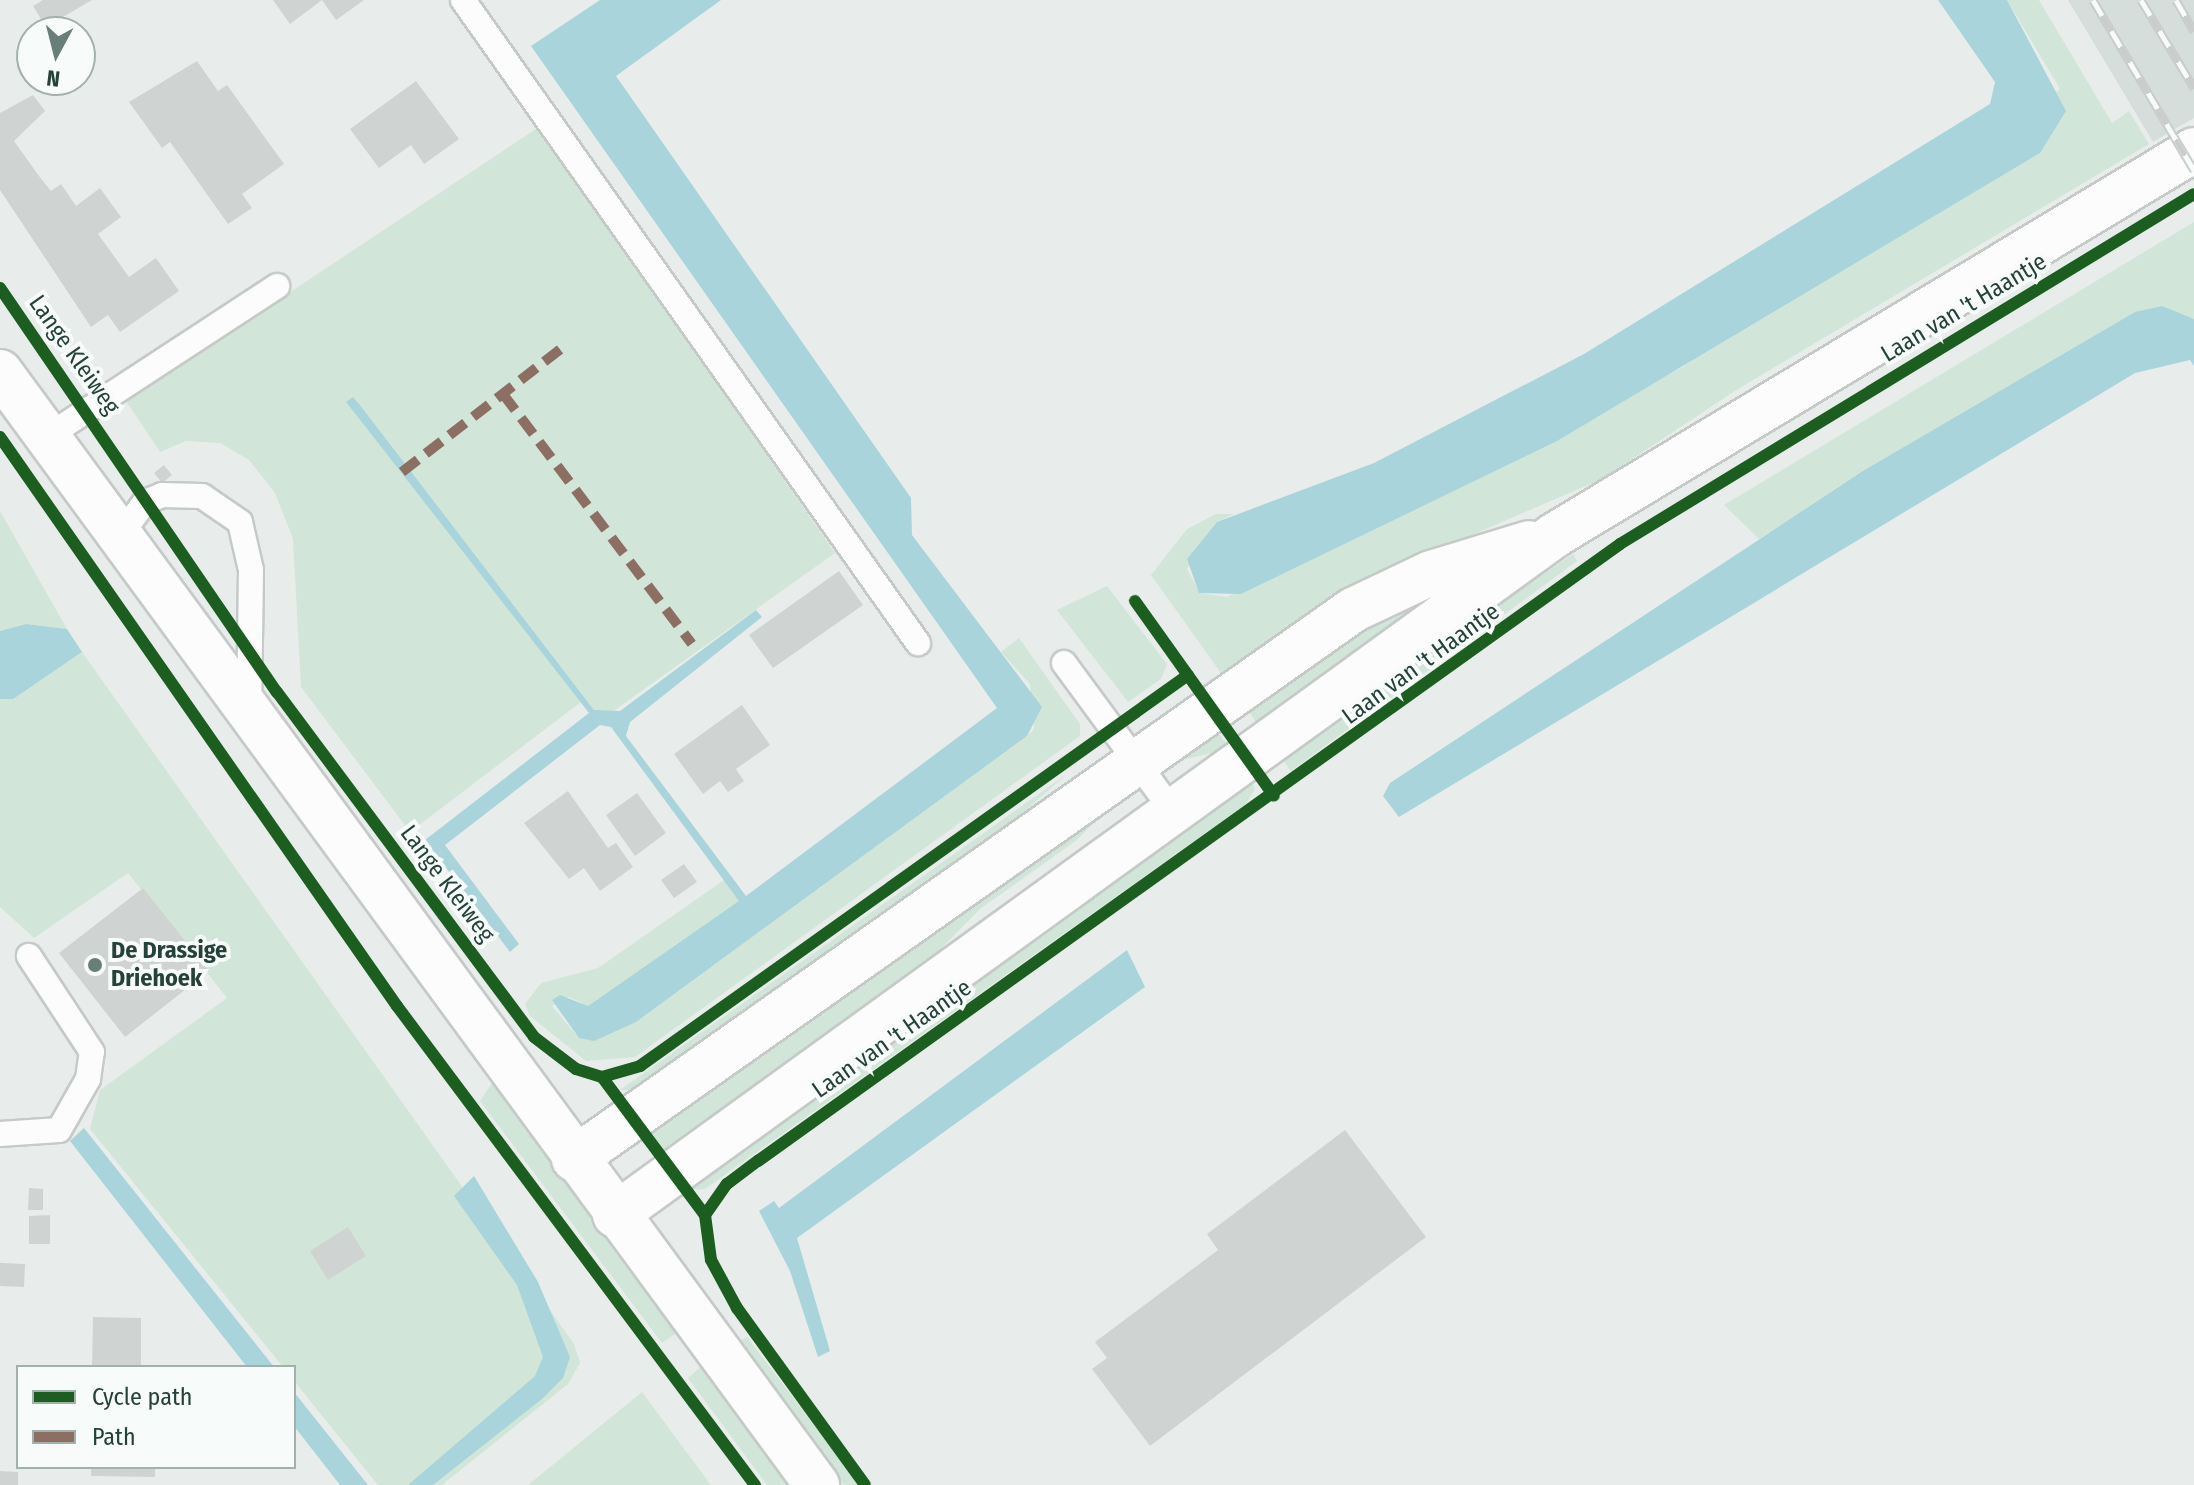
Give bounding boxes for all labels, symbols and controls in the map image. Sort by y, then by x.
north arrow [16,16,96,96]
text: N [45,64,61,93]
street label: Laan van 't Haantje [1876,247,2052,369]
street label: Lange Kleiweg [22,290,126,420]
street label: Laan van 't Haantje [1337,597,1505,731]
street label: Lange Kleiweg [394,820,500,948]
place label: De Drassige Driehoek [111,937,227,993]
marker: De Drassige Driehoek [86,956,104,974]
street label: Laan van 't Haantje [807,973,977,1105]
legend [16,1365,296,1469]
text: Cycle path [92,1383,192,1411]
text: Path [92,1423,136,1451]

